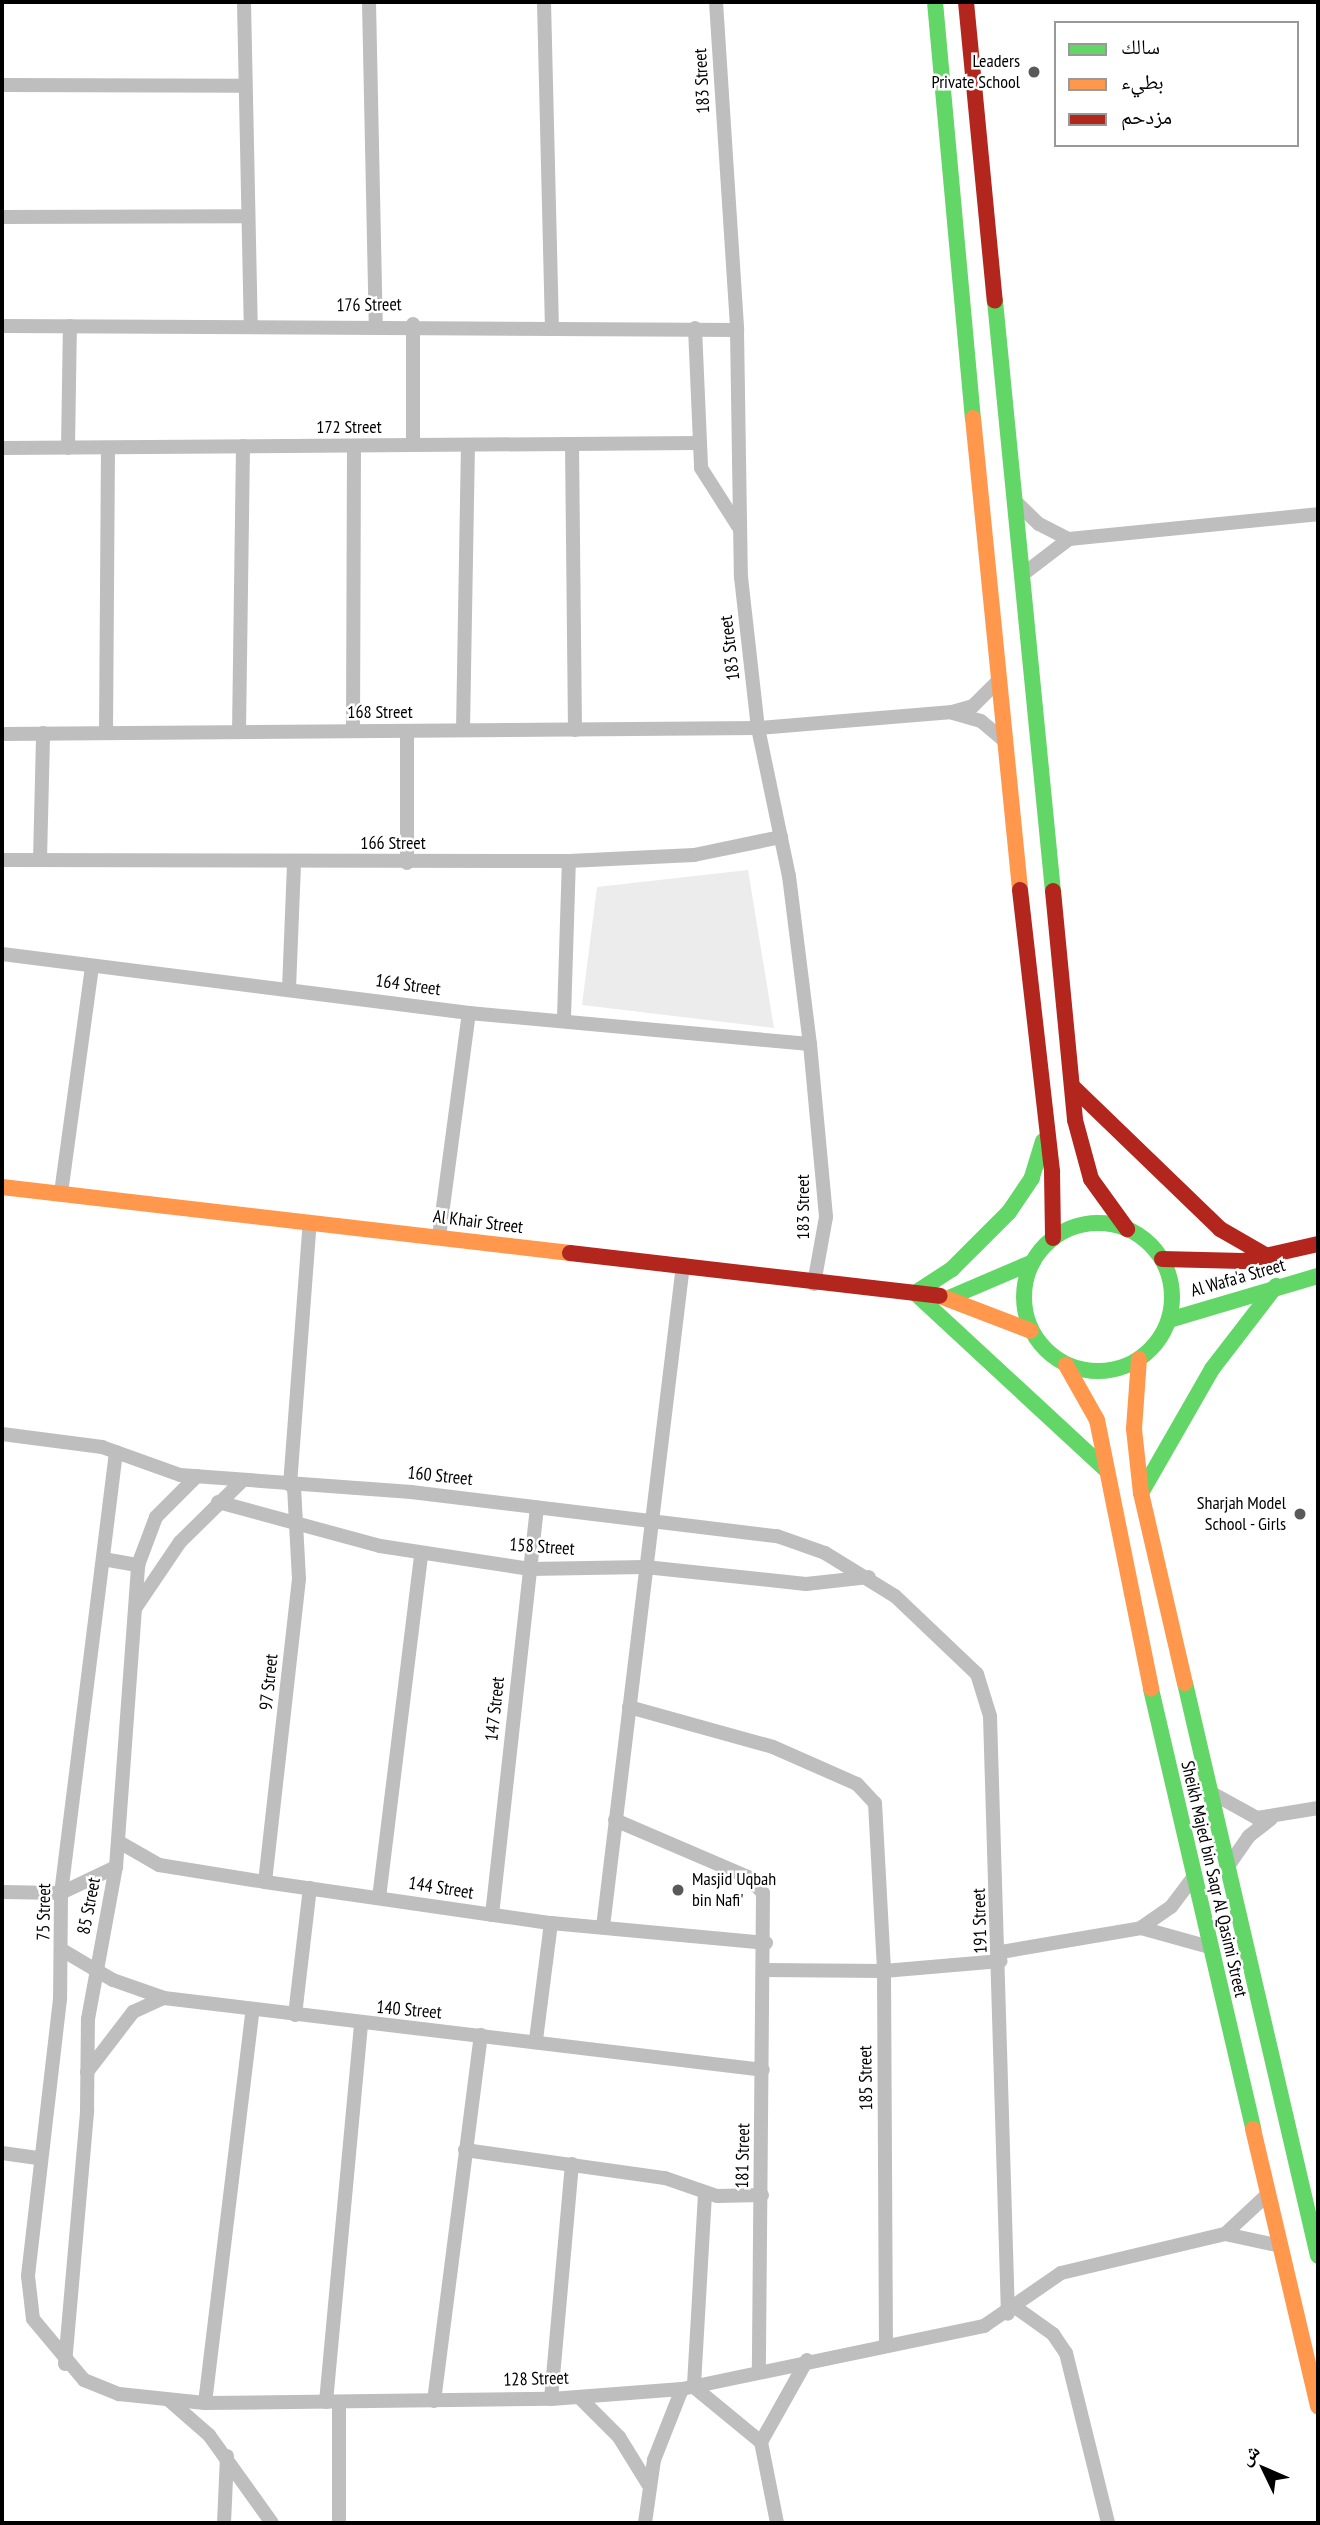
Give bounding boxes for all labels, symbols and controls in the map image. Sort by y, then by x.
legend [1054,21,1299,147]
text: سالك [1121,33,1160,60]
street label: 183 Street [690,48,714,114]
place label: Leaders Private School [932,51,1020,94]
marker: Leaders Private School [1026,64,1042,80]
text: بطيء [1121,68,1164,95]
text: مزدحم [1121,103,1172,130]
street label: 176 Street [336,294,402,316]
street label: 172 Street [316,416,382,438]
street label: 183 Street [715,614,745,682]
street label: 168 Street [347,701,413,723]
street label: 166 Street [360,832,426,854]
street label: 164 Street [374,970,442,1000]
street label: 183 Street [792,1174,814,1240]
street label: Al Khair Street [432,1206,524,1238]
street label: Al Wafa'a Street [1188,1254,1288,1302]
street label: 160 Street [406,1462,474,1490]
place label: Sharjah Model School - Girls [1197,1493,1286,1536]
marker: Sharjah Model School - Girls [1292,1506,1308,1522]
street label: 158 Street [509,1534,575,1560]
street label: 97 Street [255,1652,283,1712]
street label: 147 Street [481,1675,509,1743]
street label: Sheikh Majed bin Saqr Al Qasimi Street [1176,1758,1252,2000]
place label: Masjid Uqbah bin Nafi' [692,1869,776,1912]
street label: 144 Street [407,1872,475,1904]
street label: 85 Street [73,1876,105,1936]
marker: Masjid Uqbah bin Nafi' [670,1882,686,1898]
street label: 75 Street [33,1883,55,1941]
street label: 191 Street [968,1888,992,1954]
street label: 140 Street [375,1996,443,2024]
street label: 185 Street [855,2045,877,2111]
street label: 181 Street [732,2123,754,2189]
street label: 128 Street [503,2367,569,2391]
north arrow [1229,2434,1299,2504]
text: ش [1233,2439,1265,2470]

